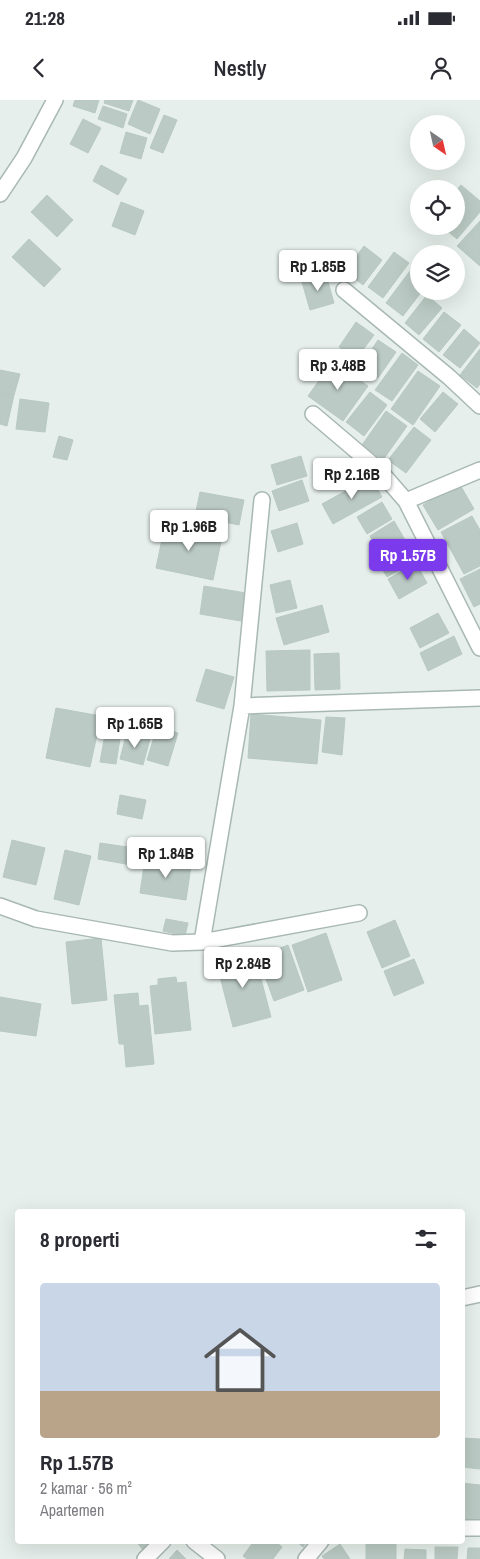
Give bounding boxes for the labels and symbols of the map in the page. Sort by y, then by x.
north arrow [410,115,465,170]
pin: Rp 1.85B [266,250,370,292]
pin: Rp 3.48B [286,348,390,391]
pin: Rp 2.16B [300,458,404,500]
pin: Rp 1.96B [137,510,241,552]
pin: Rp 1.57B [356,538,460,581]
pin: Rp 1.65B [83,706,187,749]
pin: Rp 1.84B [114,836,218,879]
pin: Rp 2.84B [191,946,295,989]

